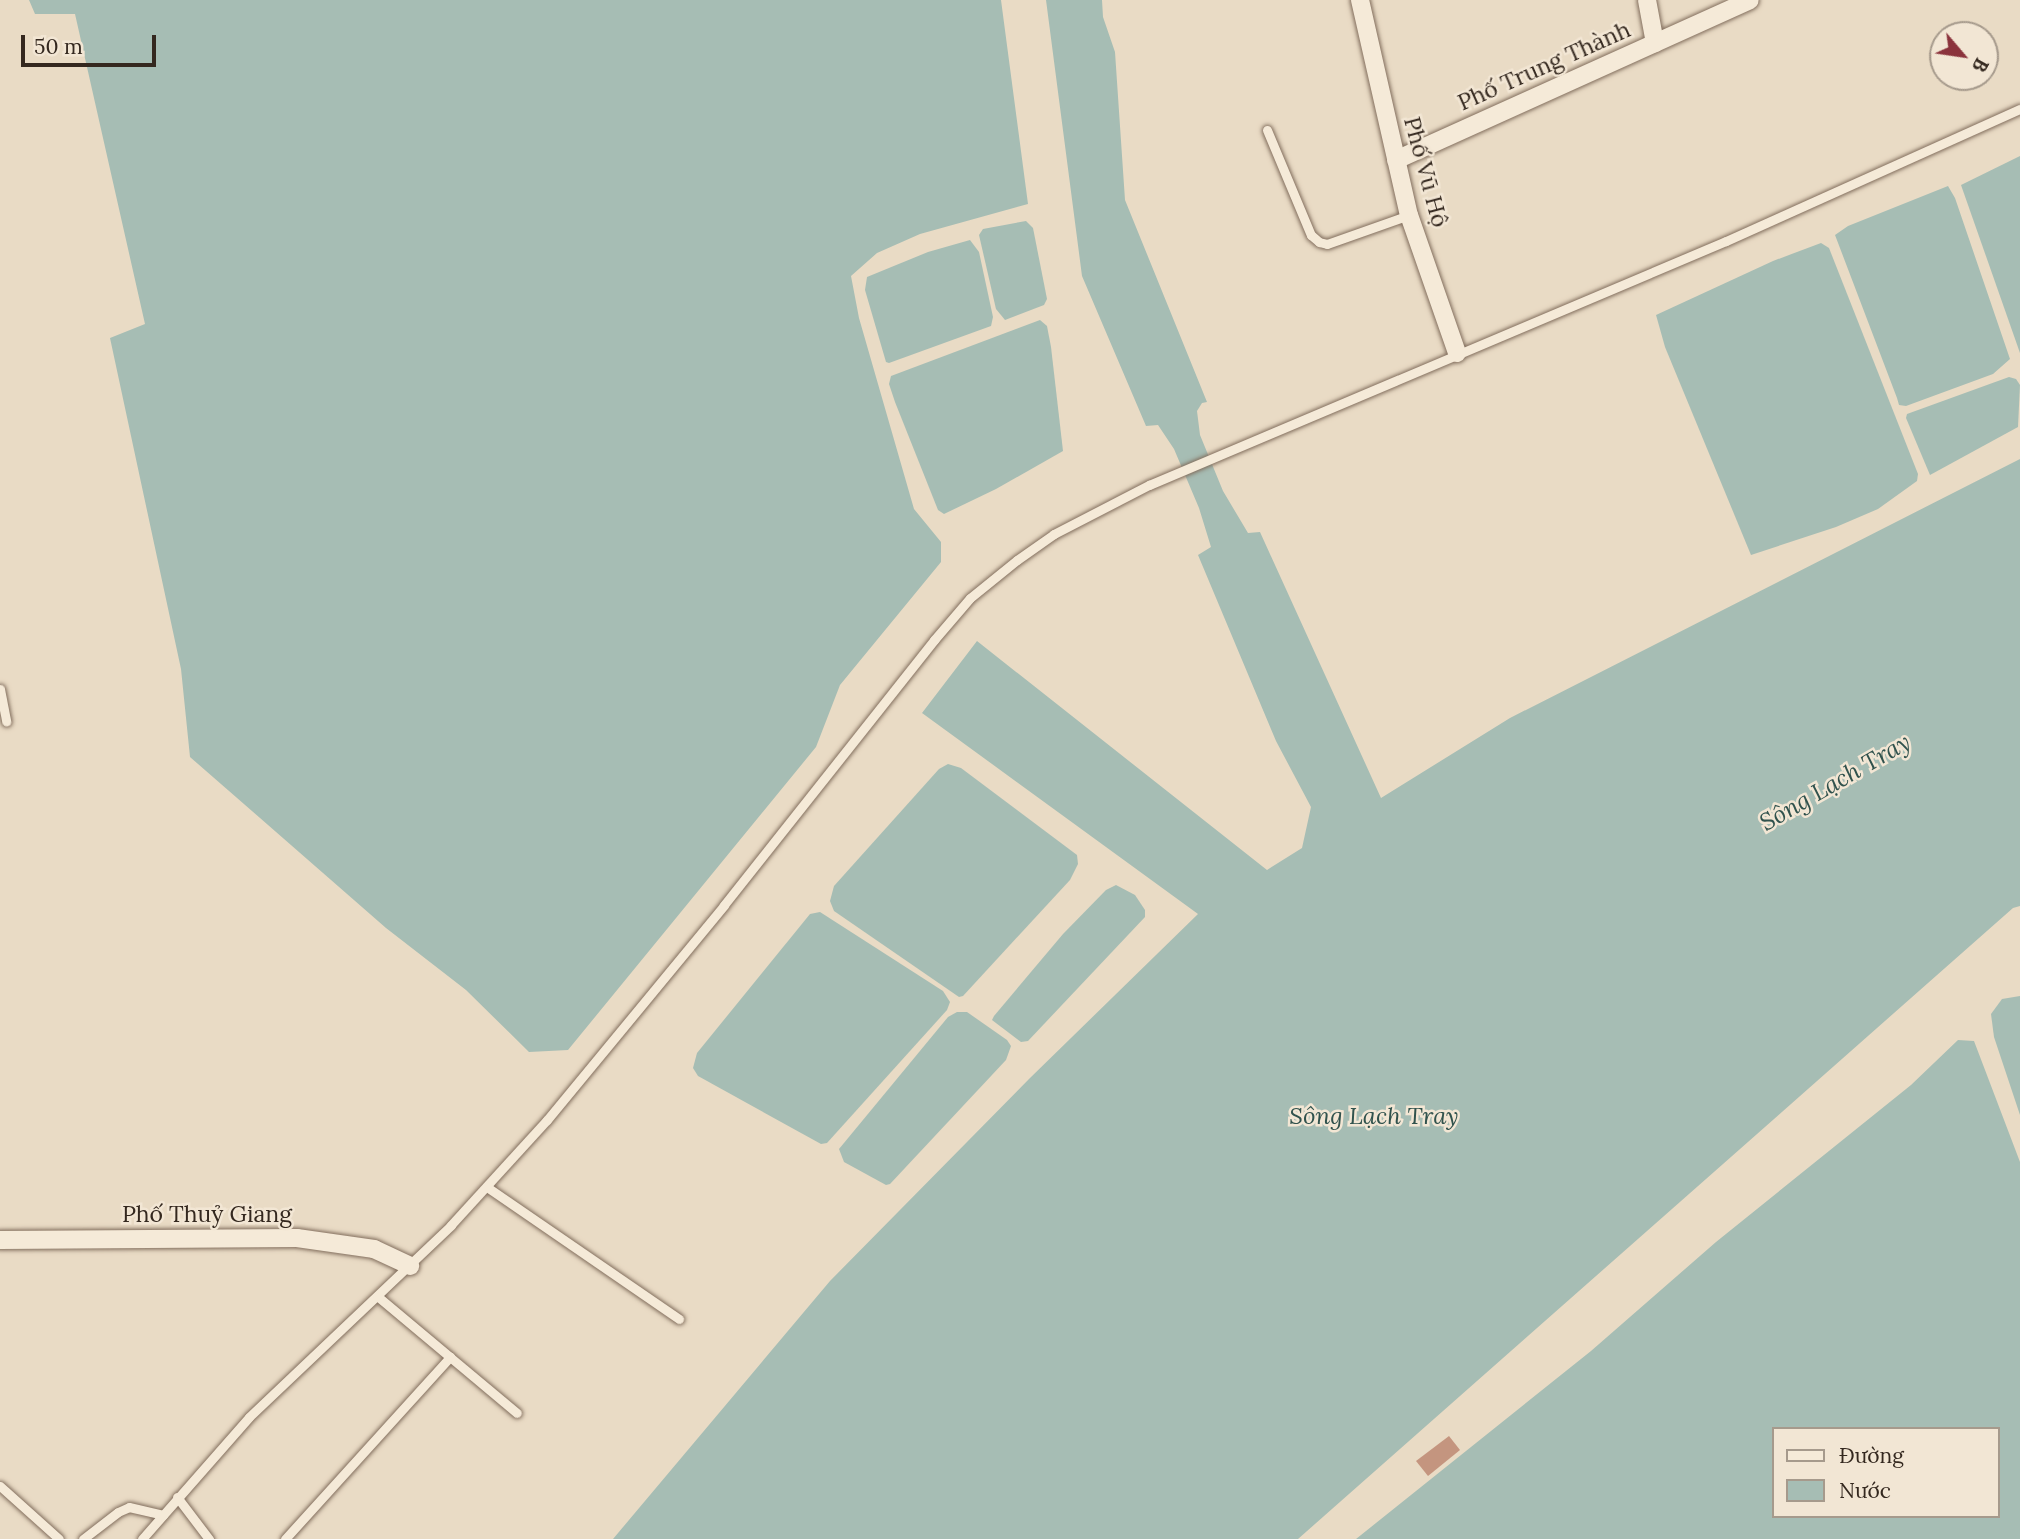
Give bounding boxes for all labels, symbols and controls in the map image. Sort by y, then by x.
street label: Phố Trung Thành [1453,16,1635,116]
scale bar [24,21,159,65]
north arrow [1929,21,1999,91]
text: 50 m [34,33,83,60]
text: B [1967,54,1994,77]
street label: Phố Vũ Hộ [1398,114,1454,230]
water label: Sông Lạch Tray [1755,727,1915,837]
water label: Sông Lạch Tray [1289,1102,1459,1130]
street label: Phố Thuỷ Giang [122,1200,292,1228]
legend [1772,1427,1999,1518]
text: Đường [1839,1442,1904,1469]
text: Nước [1839,1477,1891,1504]

